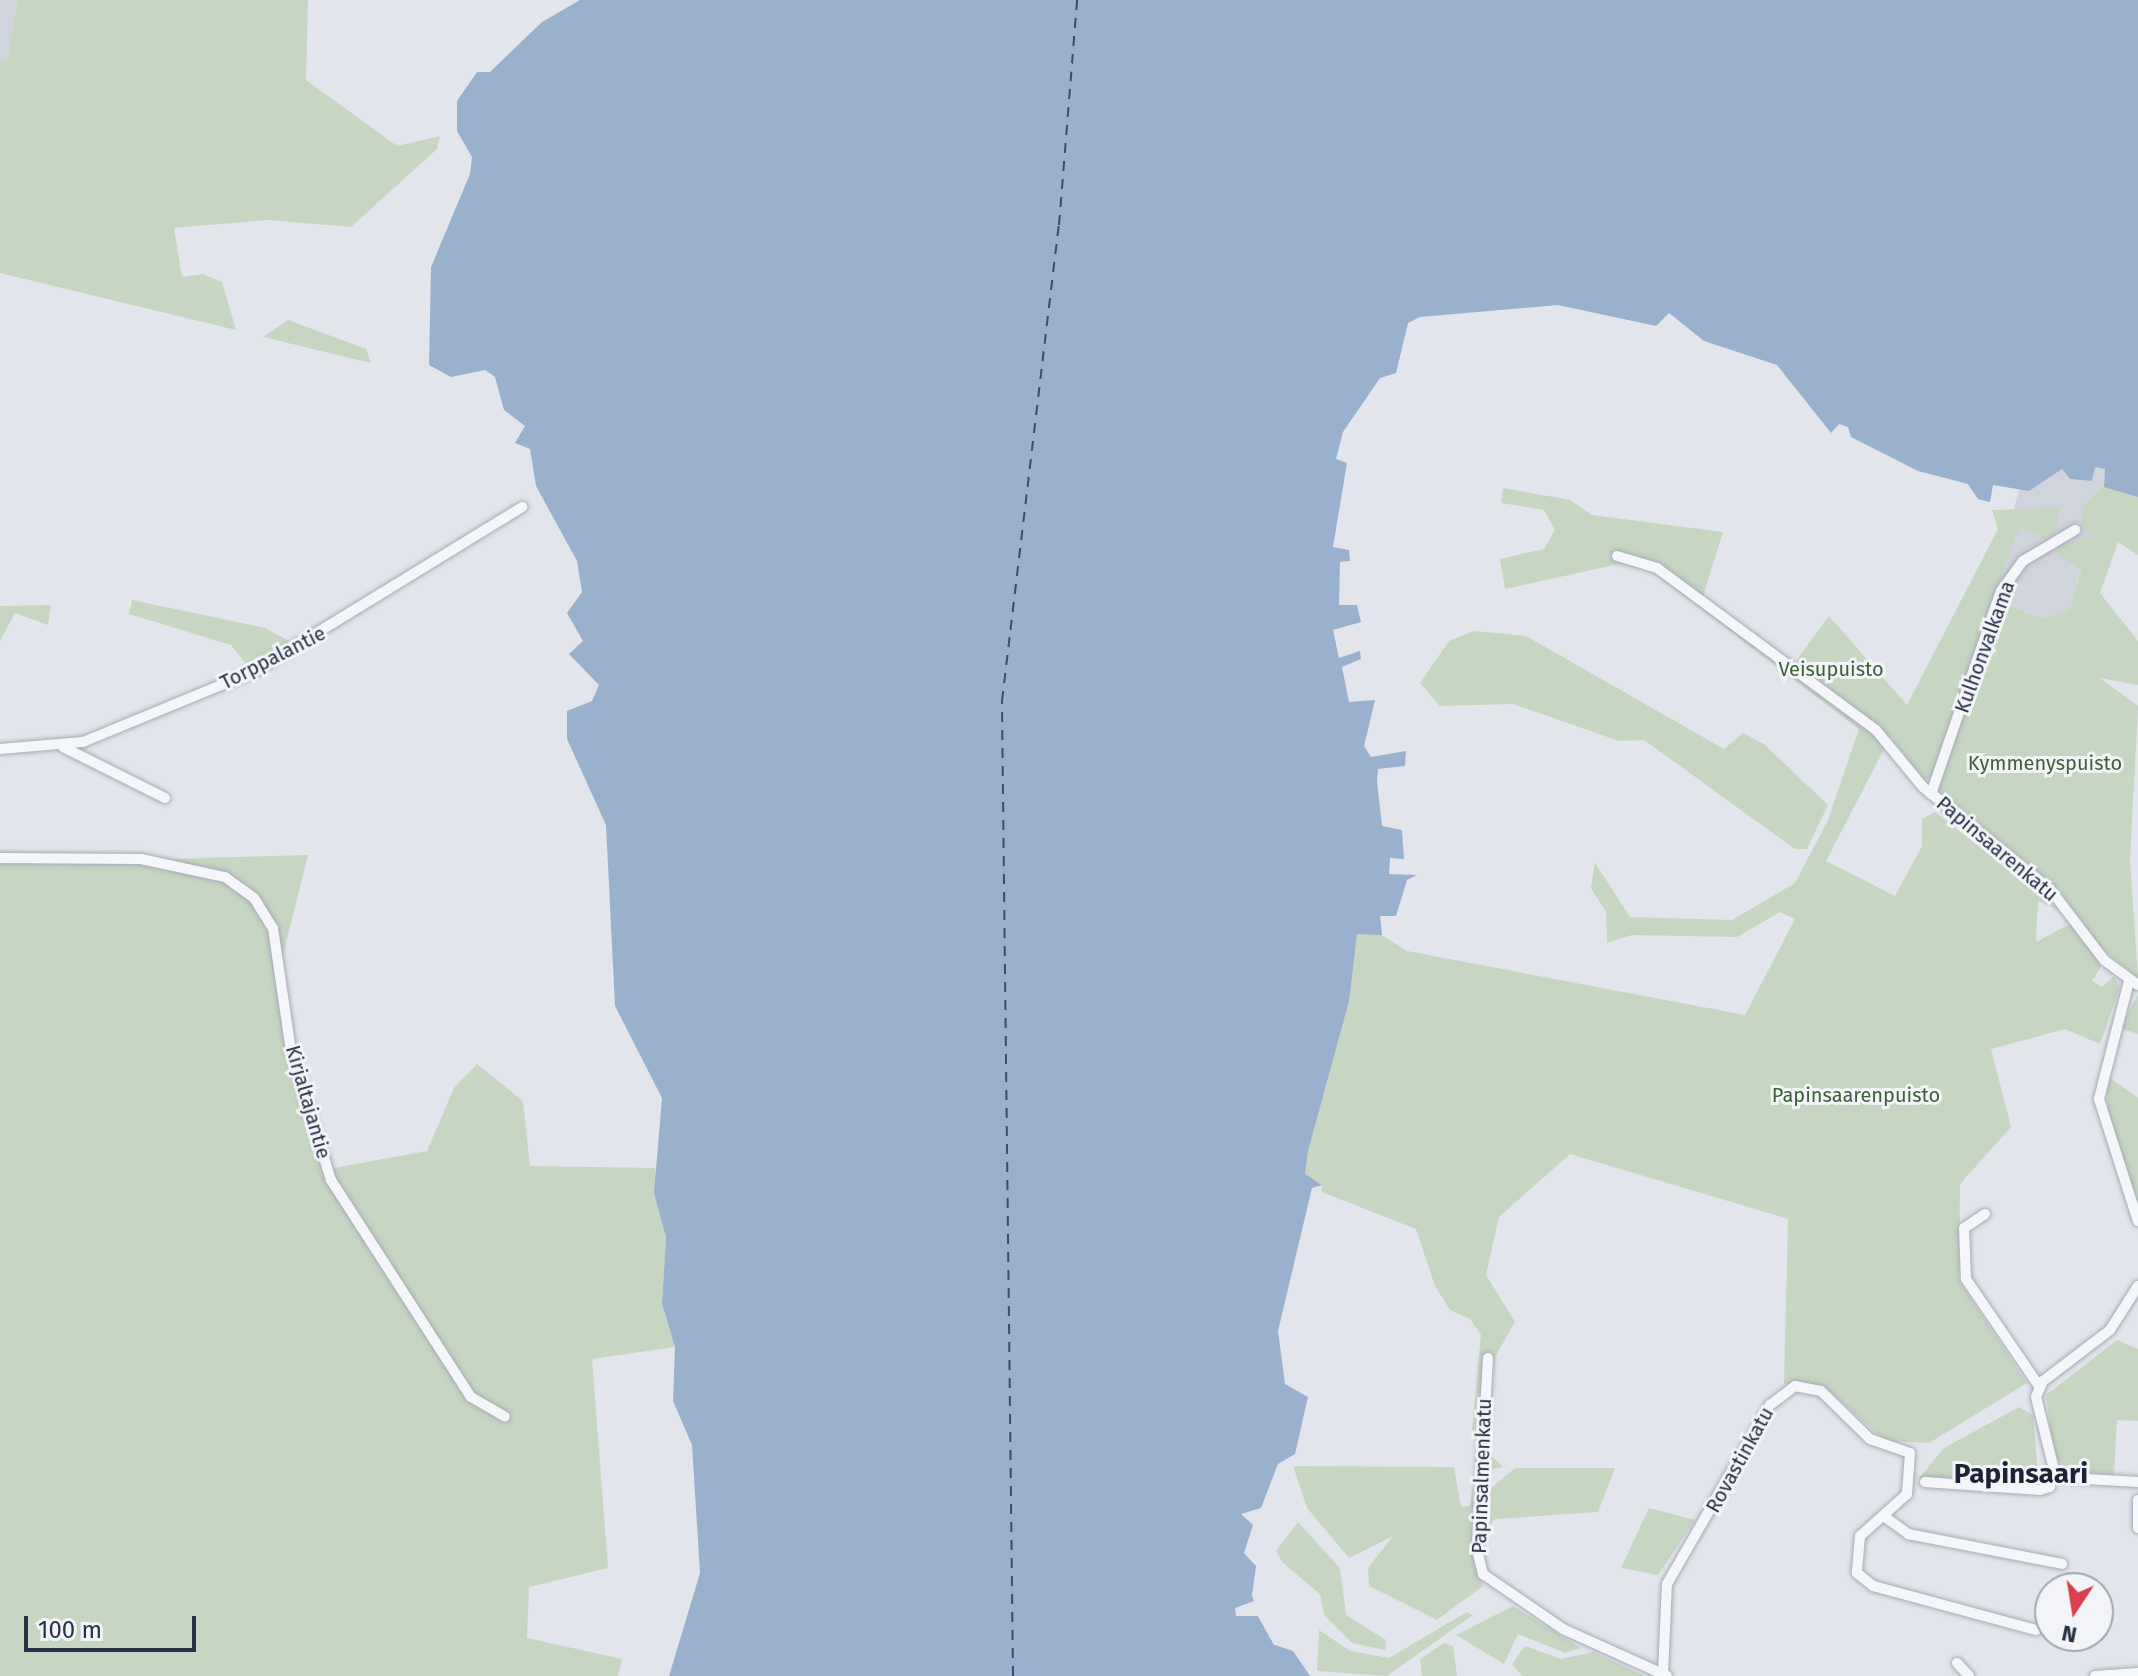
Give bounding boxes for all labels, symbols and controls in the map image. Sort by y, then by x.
street label: Kulhonvalkama [1950,578,2020,716]
street label: Torppalantie [216,621,330,695]
park label: Veisupuisto [1778,657,1884,681]
park label: Kymmenyspuisto [1968,751,2122,775]
street label: Papinsaarenkatu [1932,791,2062,907]
street label: Kirjaltajantie [280,1043,336,1161]
park label: Papinsaarenpuisto [1772,1083,1940,1107]
street label: Papinsalmenkatu [1467,1398,1497,1554]
street label: Rovastinkatu [1701,1403,1779,1517]
district label: Papinsaari [1954,1457,2088,1491]
north arrow [2034,1572,2114,1652]
scale bar [28,1600,200,1650]
text: 100 m [38,1616,102,1644]
text: N [2059,1619,2079,1649]

